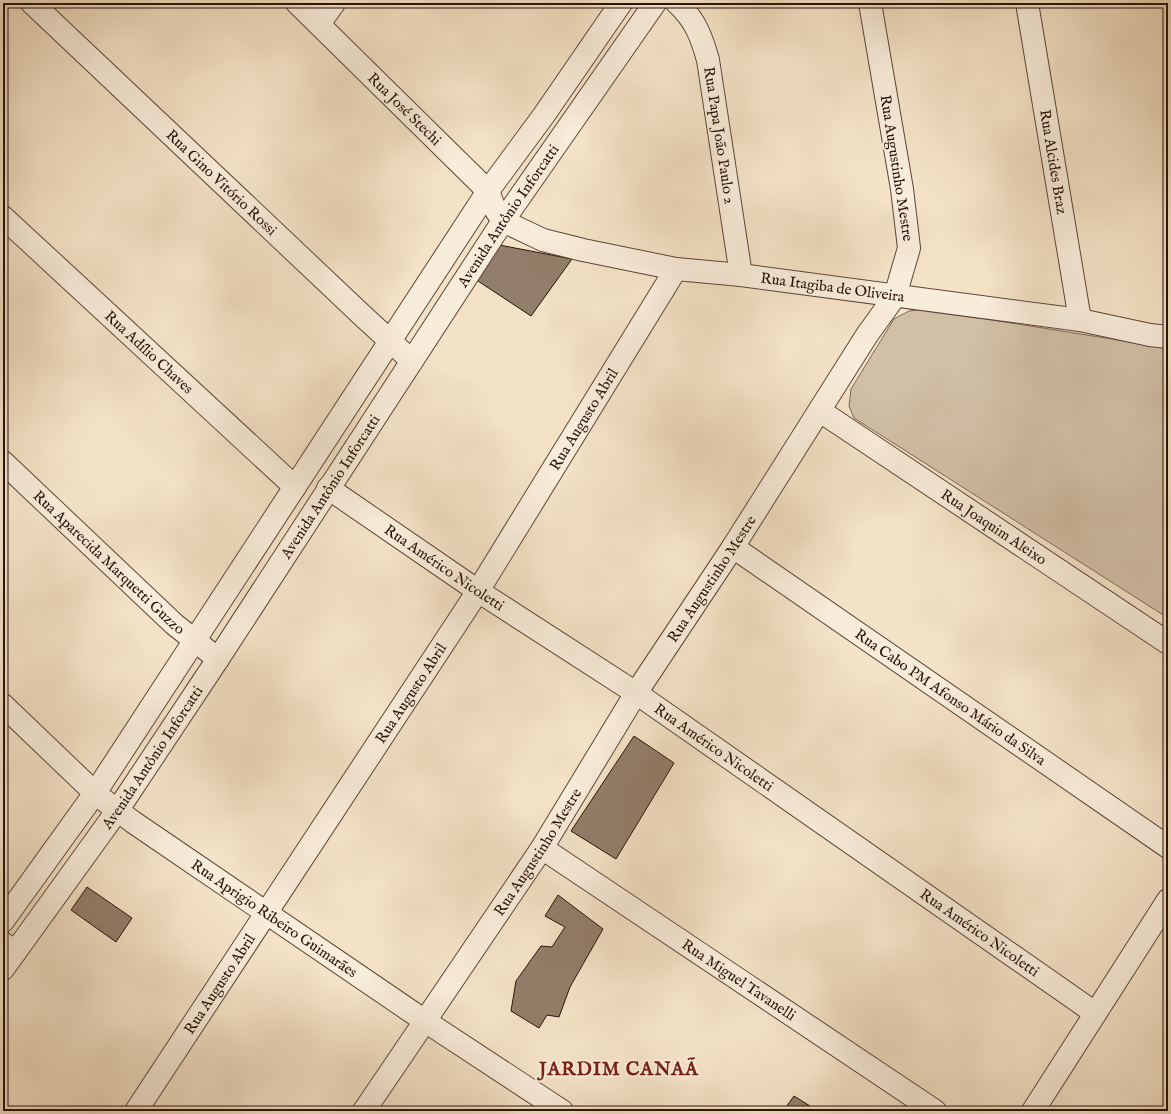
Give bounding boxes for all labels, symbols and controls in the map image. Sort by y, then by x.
street label: Rua Papa João Paulo 2 [699,65,739,205]
street label: Rua José Stechi [363,69,445,150]
street label: Rua Augustinho Mestre [876,93,917,243]
street label: Rua Alcides Braz [1035,108,1071,216]
street label: Rua Gino Vitório Rossi [162,126,281,240]
street label: Avenida Antônio Inforcatti [453,141,563,292]
street label: Rua Itagiba de Oliveira [759,269,906,307]
street label: Rua Adílio Chaves [100,307,197,398]
street label: Rua Augusto Abril [545,364,623,474]
street label: Avenida Antônio Inforcatti [276,411,384,563]
street label: Rua Joaquim Aleixo [937,485,1050,570]
street label: Rua Aparecida Marquetti Guzzo [29,486,188,639]
street label: Rua Augustinho Mestre [663,512,761,646]
street label: Rua Américo Nicoletti [380,520,508,616]
street label: Rua Cabo PM Afonso Mário da Silva [851,625,1050,770]
street label: Rua Augusto Abril [371,639,452,747]
street label: Avenida Antônio Inforcatti [97,683,207,834]
street label: Rua Américo Nicoletti [650,700,777,796]
street label: Rua Augustinho Mestre [490,785,586,920]
street label: Rua Aprigio Ribeiro Guimarães [187,855,361,982]
street label: Rua Américo Nicoletti [916,885,1043,981]
street label: Rua Augusto Abril [180,930,260,1038]
street label: Rua Miguel Tavanelli [678,935,799,1025]
district label: JARDIM CANAÃ [536,1057,699,1082]

